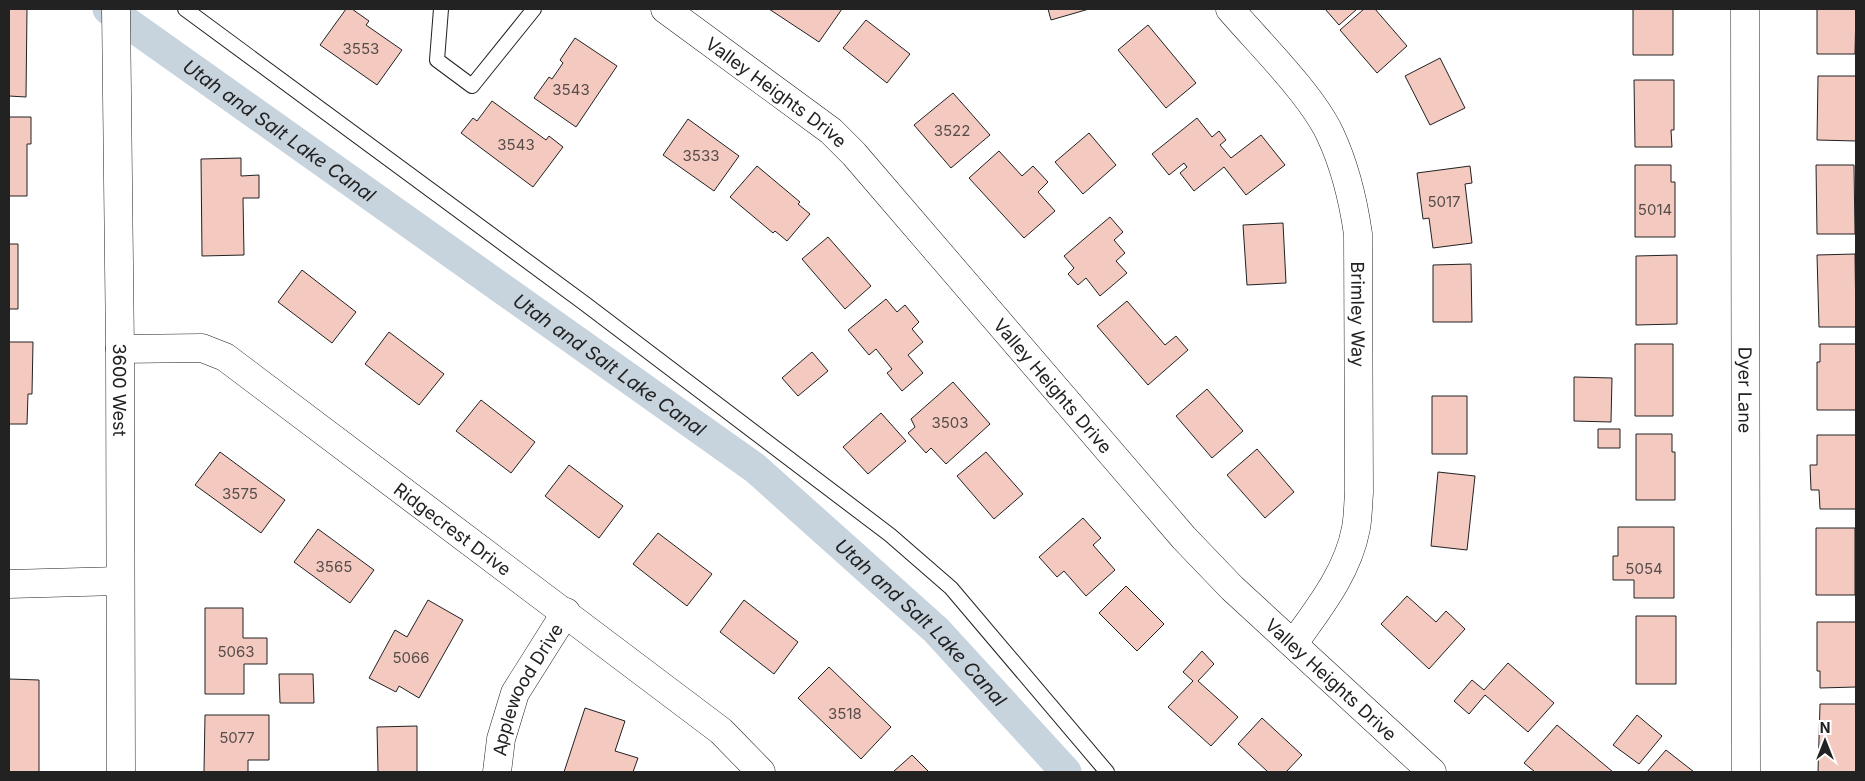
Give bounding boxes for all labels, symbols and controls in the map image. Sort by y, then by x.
street label: Valley Heights Drive [702,32,851,151]
house number: 3553 [343,39,379,58]
water label: Utah and Salt Lake Canal [179,54,380,207]
house number: 3543 [552,80,590,99]
house number: 3522 [934,121,970,140]
house number: 3543 [497,135,535,154]
house number: 3533 [683,146,719,165]
house number: 5017 [1427,192,1461,211]
house number: 5014 [1638,200,1672,219]
street label: Brimley Way [1348,261,1369,367]
water label: Utah and Salt Lake Canal [509,289,711,441]
street label: Valley Heights Drive [990,314,1117,457]
street label: 3600 West [109,344,131,437]
street label: Dyer Lane [1735,347,1756,433]
house number: 3503 [931,413,969,432]
street label: Ridgecrest Drive [390,478,515,580]
house number: 3575 [222,484,258,503]
water label: Utah and Salt Lake Canal [830,534,1012,711]
house number: 3565 [316,557,352,576]
house number: 5054 [1625,559,1663,578]
street label: Valley Heights Drive [1261,614,1401,745]
street label: Applewood Drive [489,619,567,757]
house number: 5063 [217,642,255,661]
house number: 5066 [392,648,430,667]
house number: 3518 [828,704,862,723]
north arrow [1800,716,1850,766]
text: N [1820,719,1830,736]
house number: 5077 [219,728,255,747]

